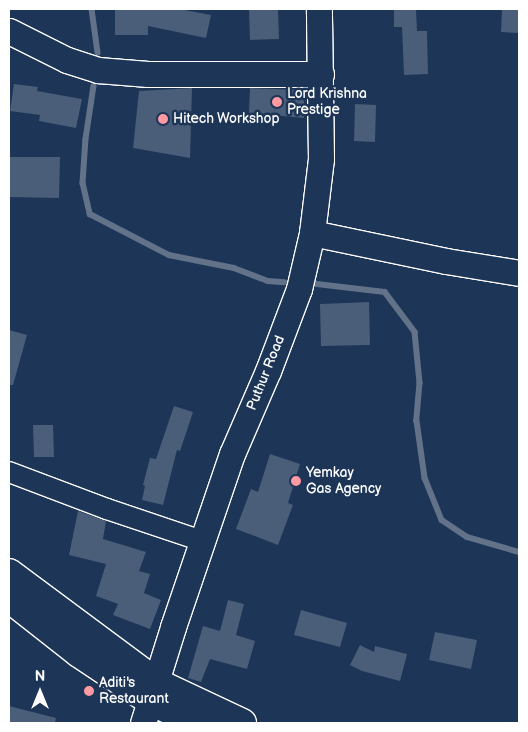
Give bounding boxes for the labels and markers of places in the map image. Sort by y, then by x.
place label: Lord Krishna Prestige [287,86,367,118]
marker: Lord Krishna Prestige [271,96,283,108]
place label: Hitech Workshop [173,111,280,127]
marker: Hitech Workshop [157,113,169,125]
place label: Yemkay Gas Agency [306,465,381,498]
marker: Yemkay Gas Agency [290,475,302,487]
place label: Aditi's Restaurant [99,675,169,708]
marker: Aditi's Restaurant [83,685,95,697]

